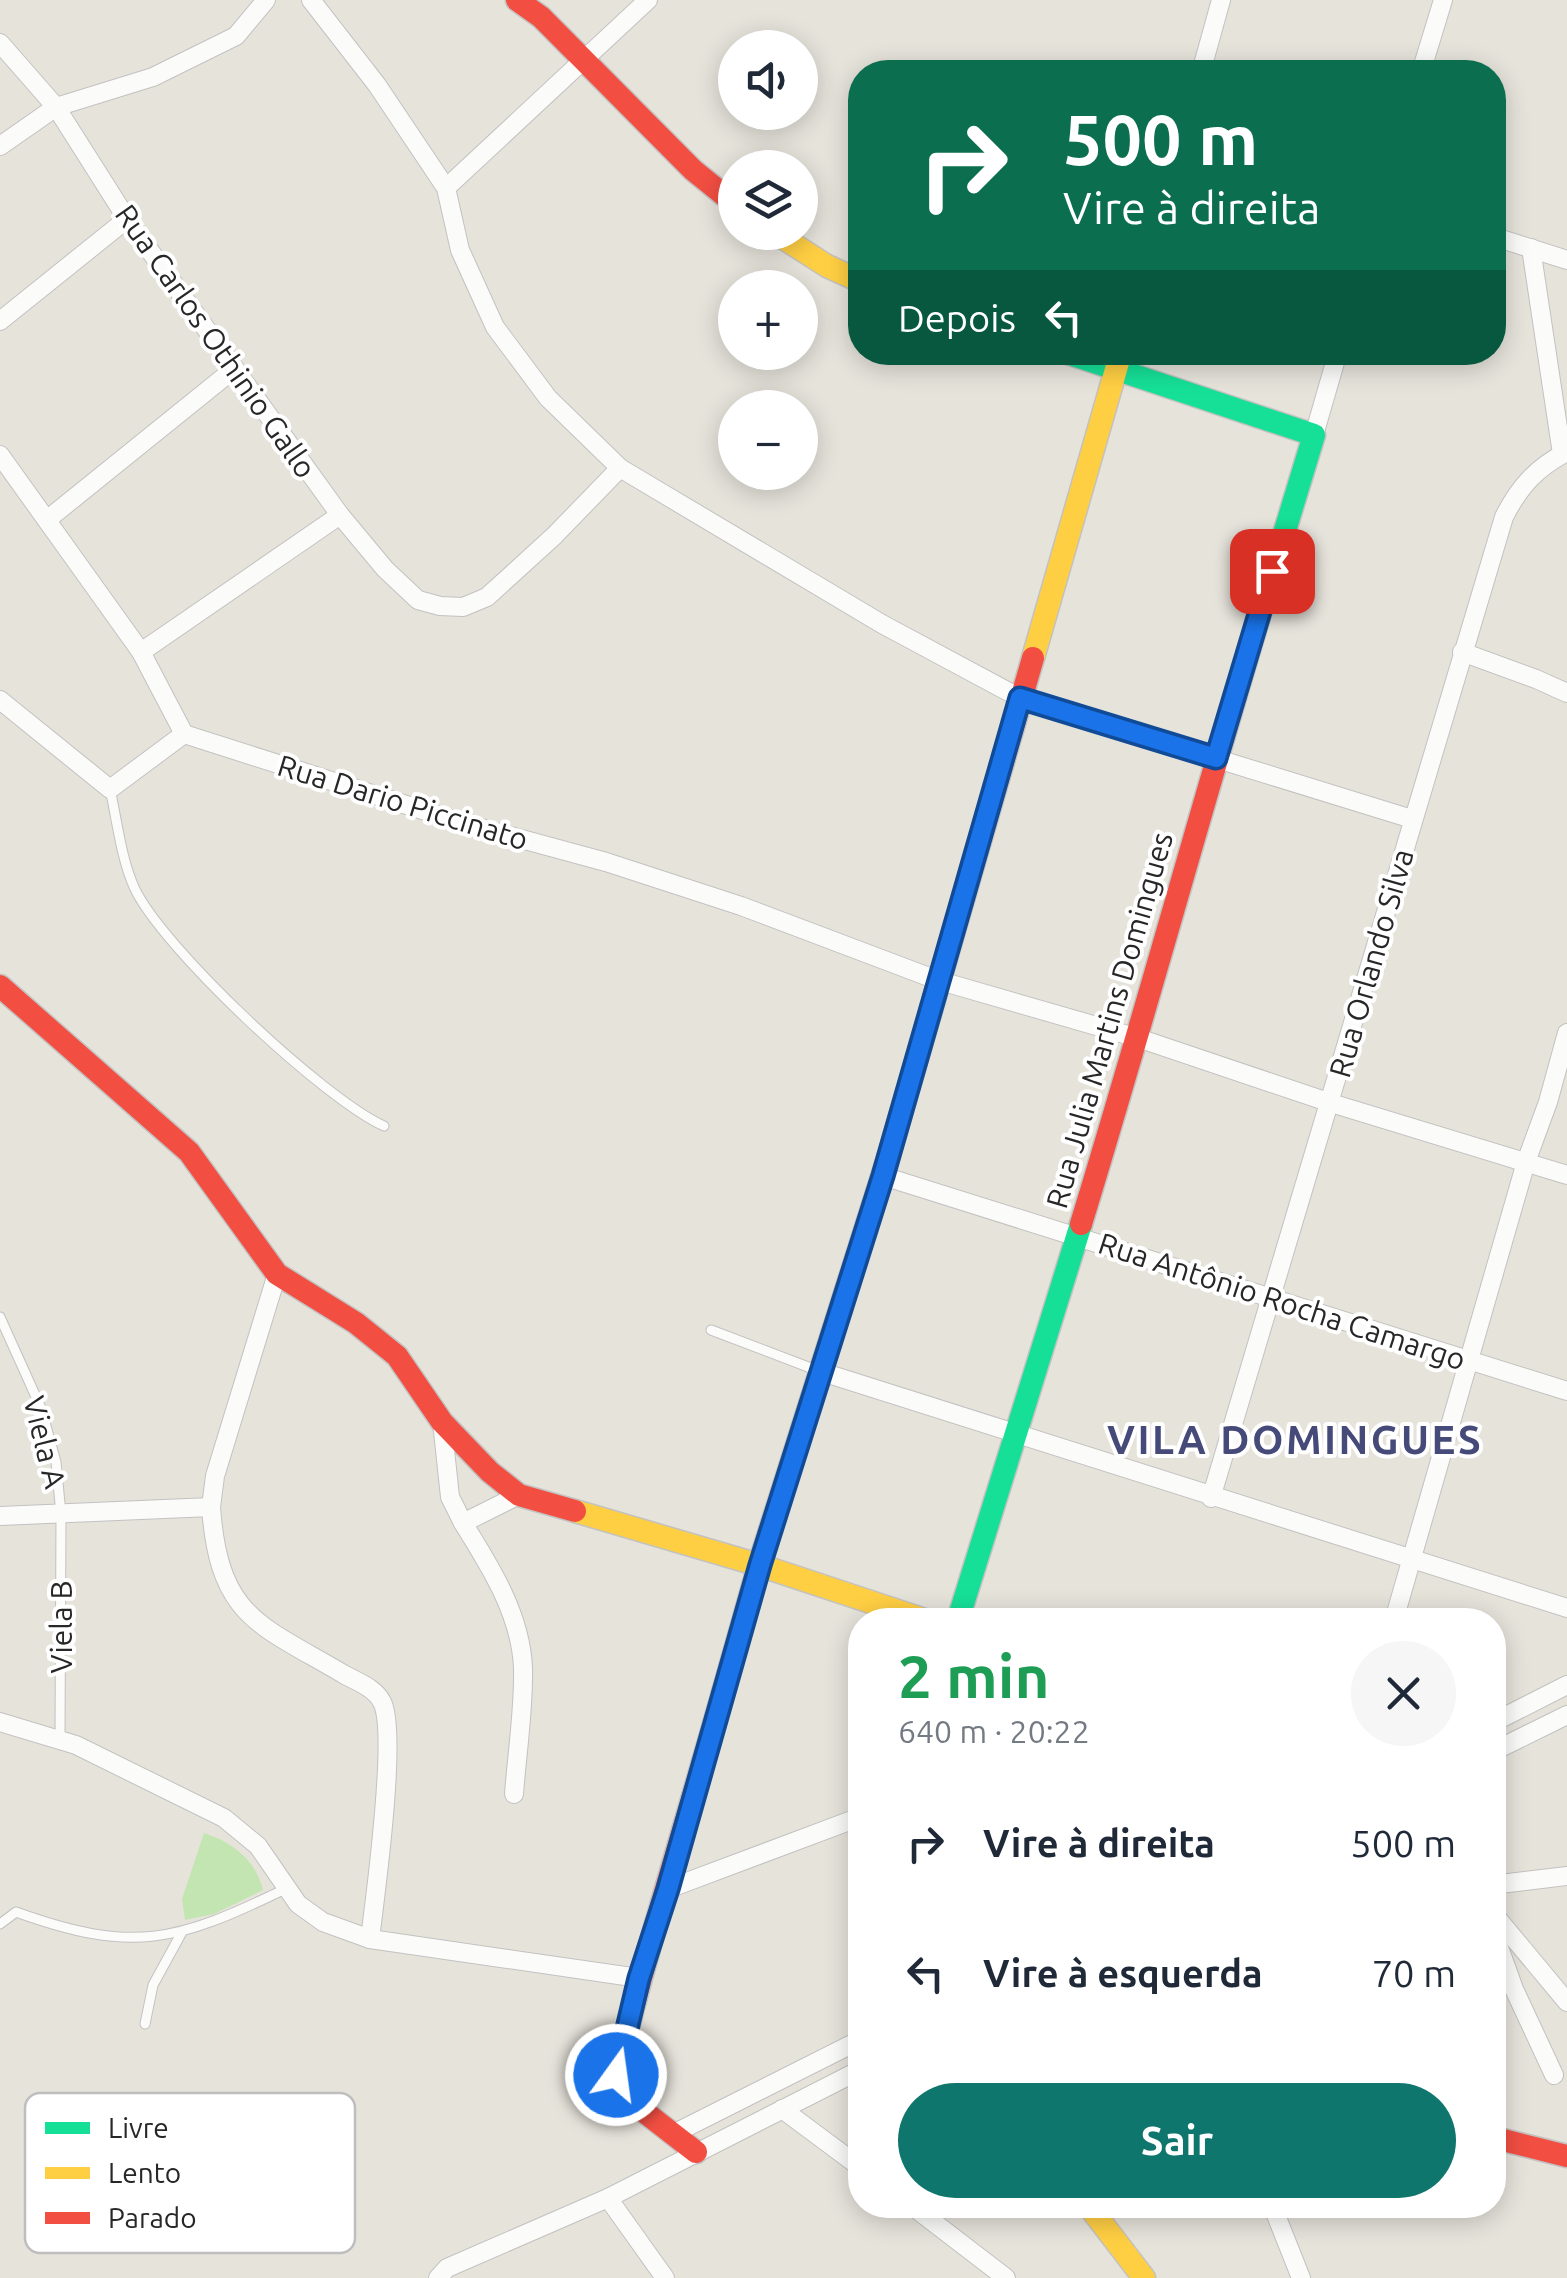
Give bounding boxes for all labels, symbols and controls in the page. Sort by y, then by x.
map controls [718,30,818,490]
button: sound [718,30,818,130]
icon: right [898,100,1028,230]
text: 500 m [1063,100,1258,178]
button: layers [718,150,818,250]
text: Vire à direita [1063,182,1320,233]
street label: Rua Carlos Othinio Gallo [109,198,323,484]
button: + [718,270,818,370]
icon: left [1036,290,1091,345]
text: Depois [898,297,1016,339]
button: − [718,390,818,490]
pin [1230,529,1315,614]
icon: arrive [1245,544,1300,599]
street label: Rua Dario Piccinato [274,748,532,856]
street label: Rua Julia Martins Domingues [1039,828,1179,1212]
street label: Rua Orlando Silva [1322,845,1420,1081]
street label: Rua Antônio Rocha Camargo [1094,1226,1470,1376]
street label: Viela A [17,1392,73,1492]
district label: VILA DOMINGUES [1107,1417,1483,1462]
street label: Viela B [44,1580,78,1674]
button: close [1351,1641,1456,1746]
text: 2 min [898,1642,1050,1709]
text: 640 m · 20:22 [898,1713,1090,1749]
icon: right [898,1816,953,1871]
text: Vire à direita [983,1822,1215,1864]
text: 500 m [1350,1822,1456,1864]
icon: left [898,1946,953,2001]
text: Vire à esquerda [983,1952,1263,1994]
text: 70 m [1372,1952,1456,1994]
position arrow [564,2023,668,2127]
button: Sair [898,2083,1456,2198]
legend [25,2093,355,2253]
text: Livre [108,2112,169,2143]
text: Lento [108,2157,181,2188]
text: Parado [108,2202,197,2233]

